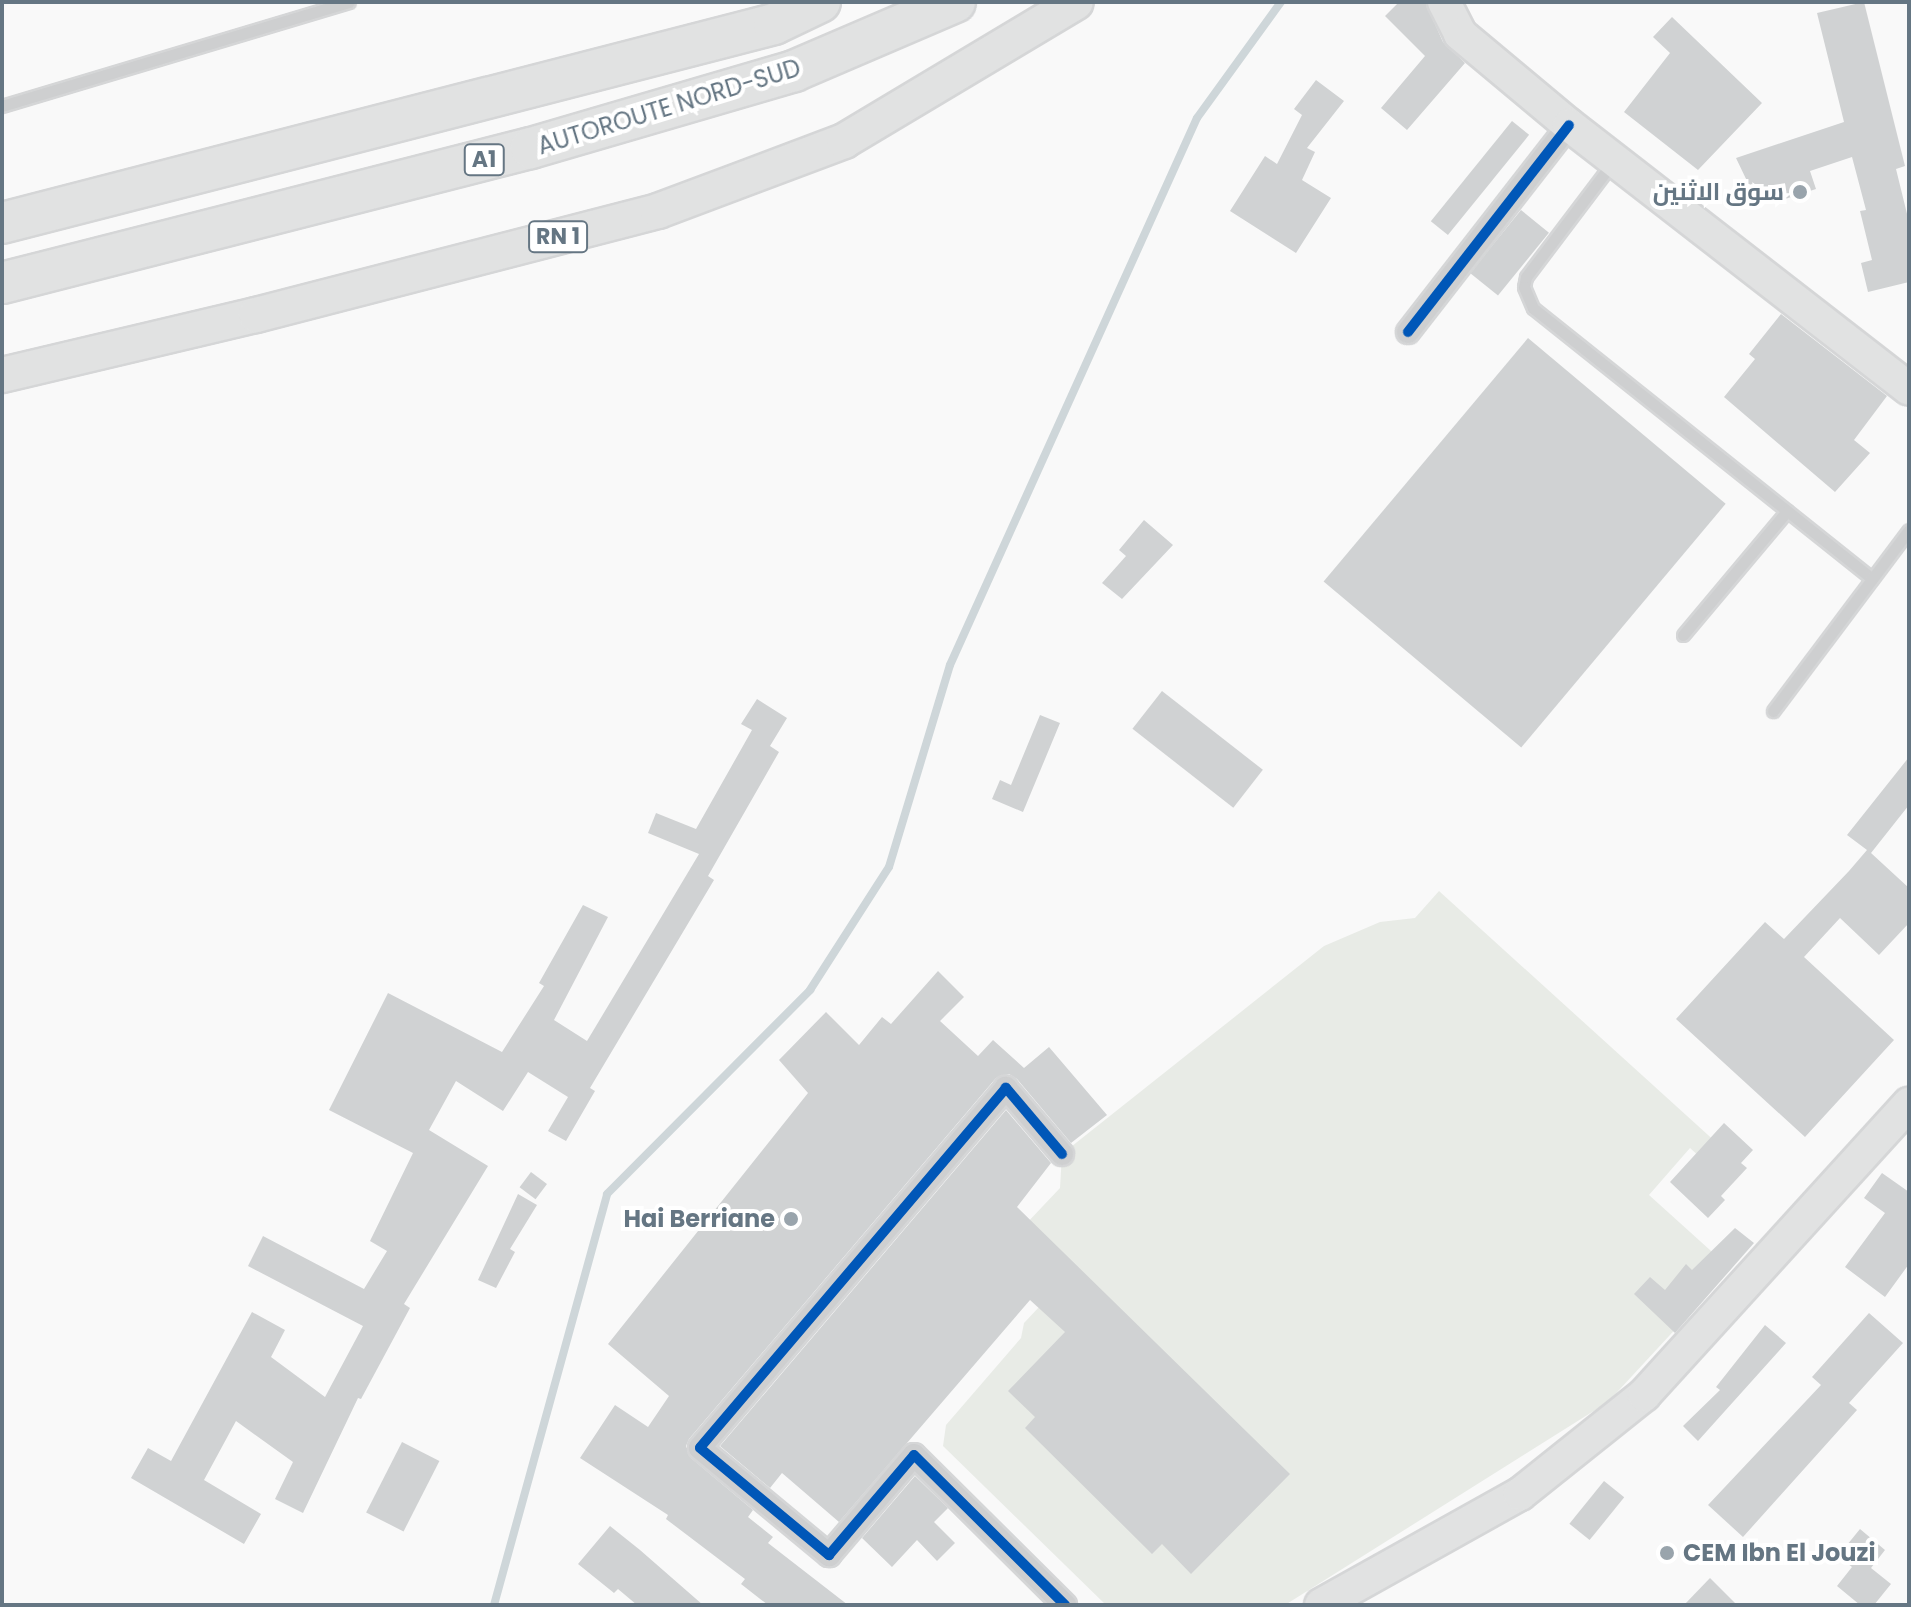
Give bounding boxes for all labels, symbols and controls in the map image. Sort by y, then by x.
street label: AUTOROUTE NORD-SUD [534,53,804,161]
road number: A1 [462,142,506,178]
place label: ﺳﻮق اﻻﺛﻨﻴﻦ [1653,178,1784,206]
marker: ﺳﻮق اﻻﺛﻨﻴﻦ [1791,183,1809,201]
road number: RN 1 [528,219,588,255]
place label: Hai Berriane [624,1205,775,1233]
marker: Hai Berriane [782,1210,800,1228]
place label: CEM Ibn El Jouzi [1683,1539,1876,1567]
marker: CEM Ibn El Jouzi [1658,1544,1676,1562]

